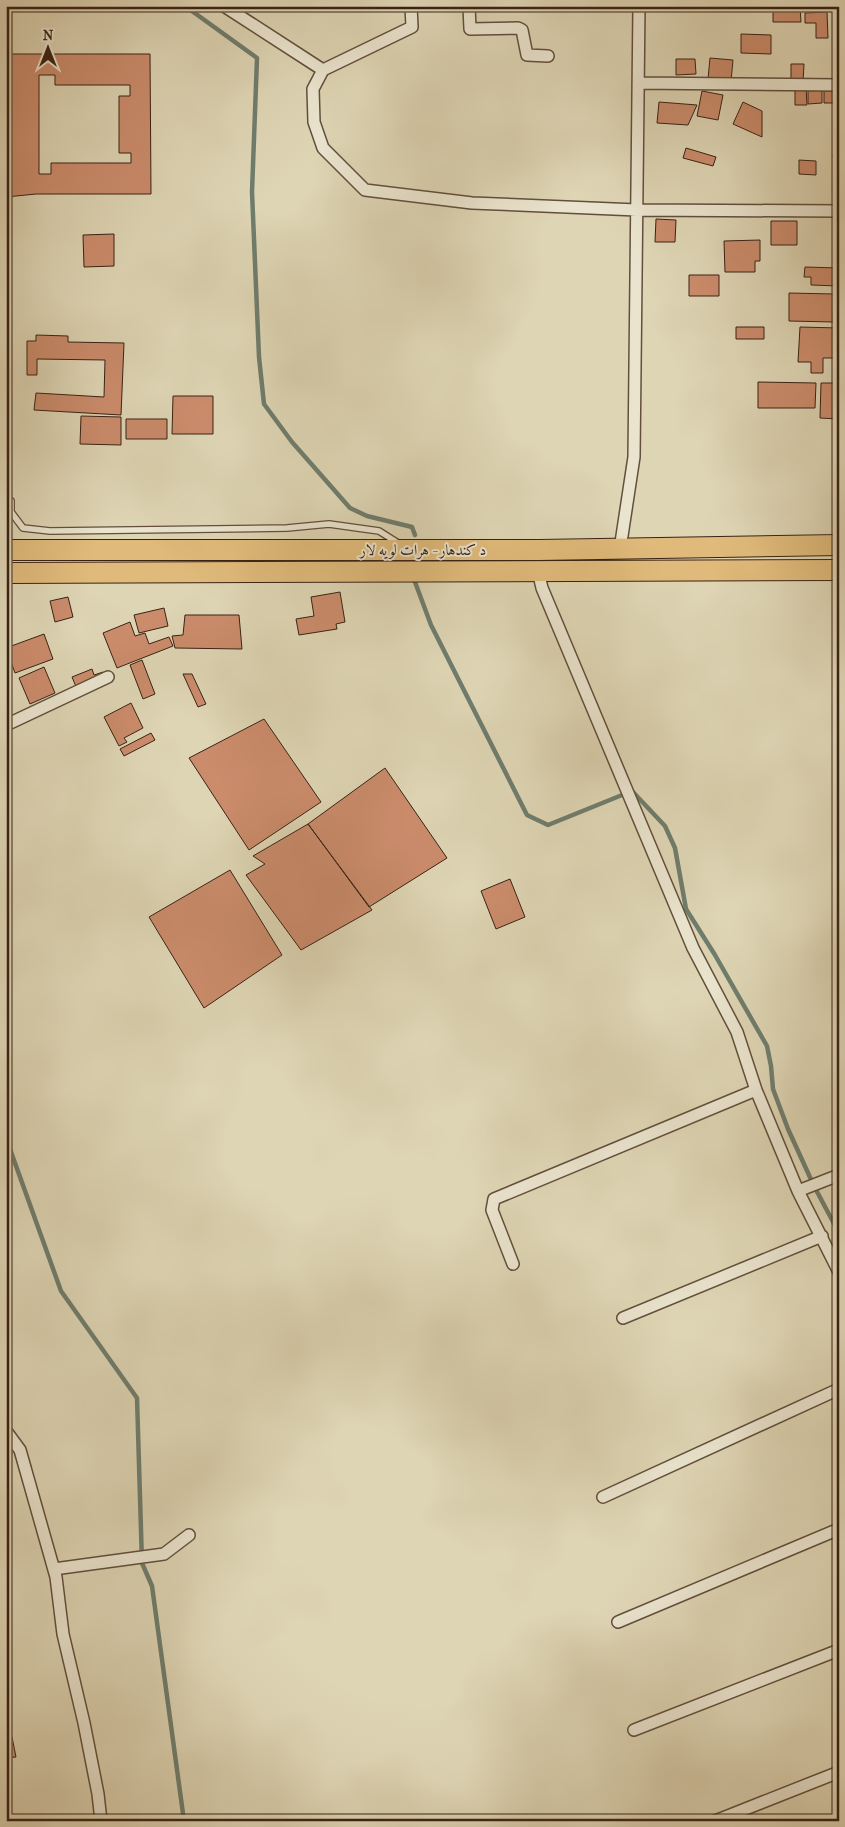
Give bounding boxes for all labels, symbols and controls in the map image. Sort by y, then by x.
north arrow [22,22,72,72]
text: N [43,27,54,44]
street label: د کندهار - هرات لويه لار [358,541,486,560]

